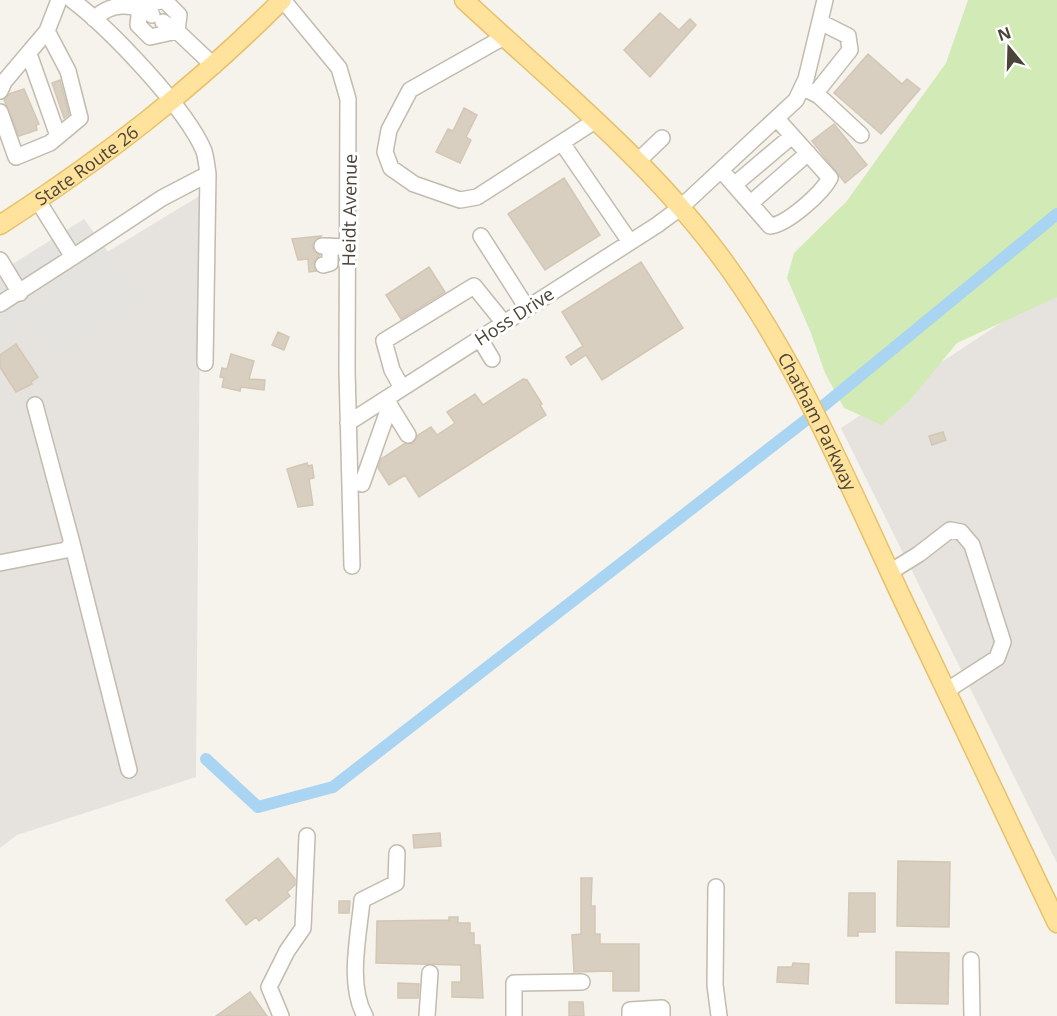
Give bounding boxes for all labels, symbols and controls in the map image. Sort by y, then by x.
north arrow [979,18,1039,78]
text: N [994,21,1014,46]
street label: State Route 26 [30,120,143,211]
street label: Heidt Avenue [336,153,362,267]
street label: Hoss Drive [470,281,558,351]
street label: Chatham Parkway [773,348,863,495]

